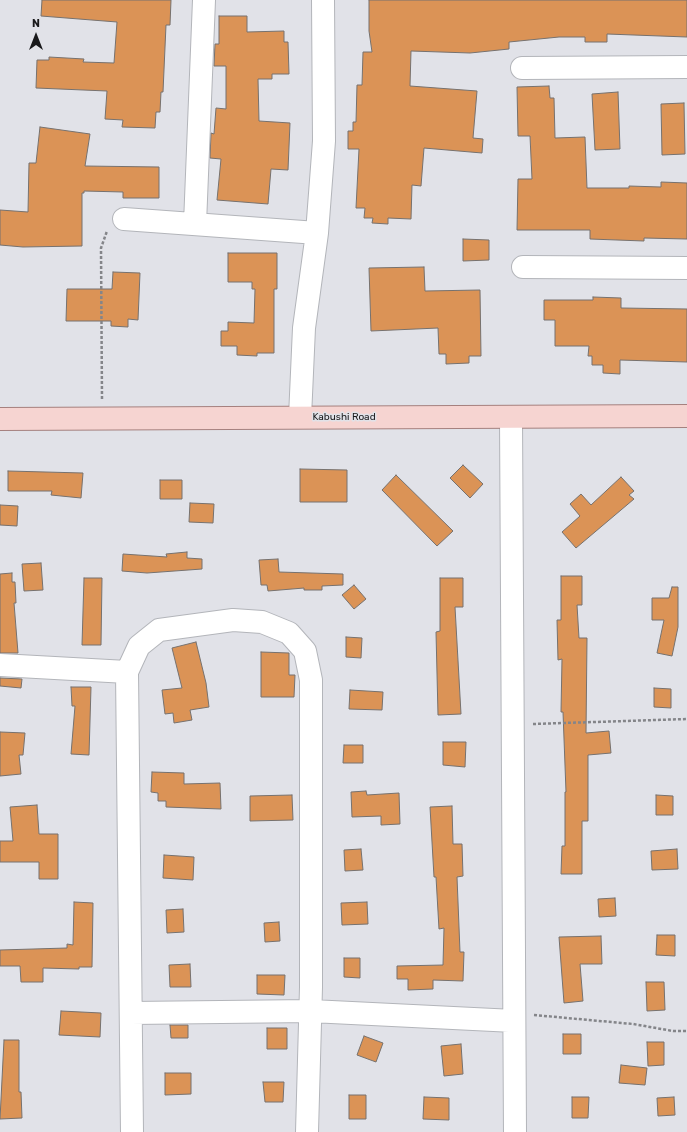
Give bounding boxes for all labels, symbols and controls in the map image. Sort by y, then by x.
north arrow [16,16,56,56]
text: N [32,17,40,30]
street label: Kabushi Road [312,411,376,423]

